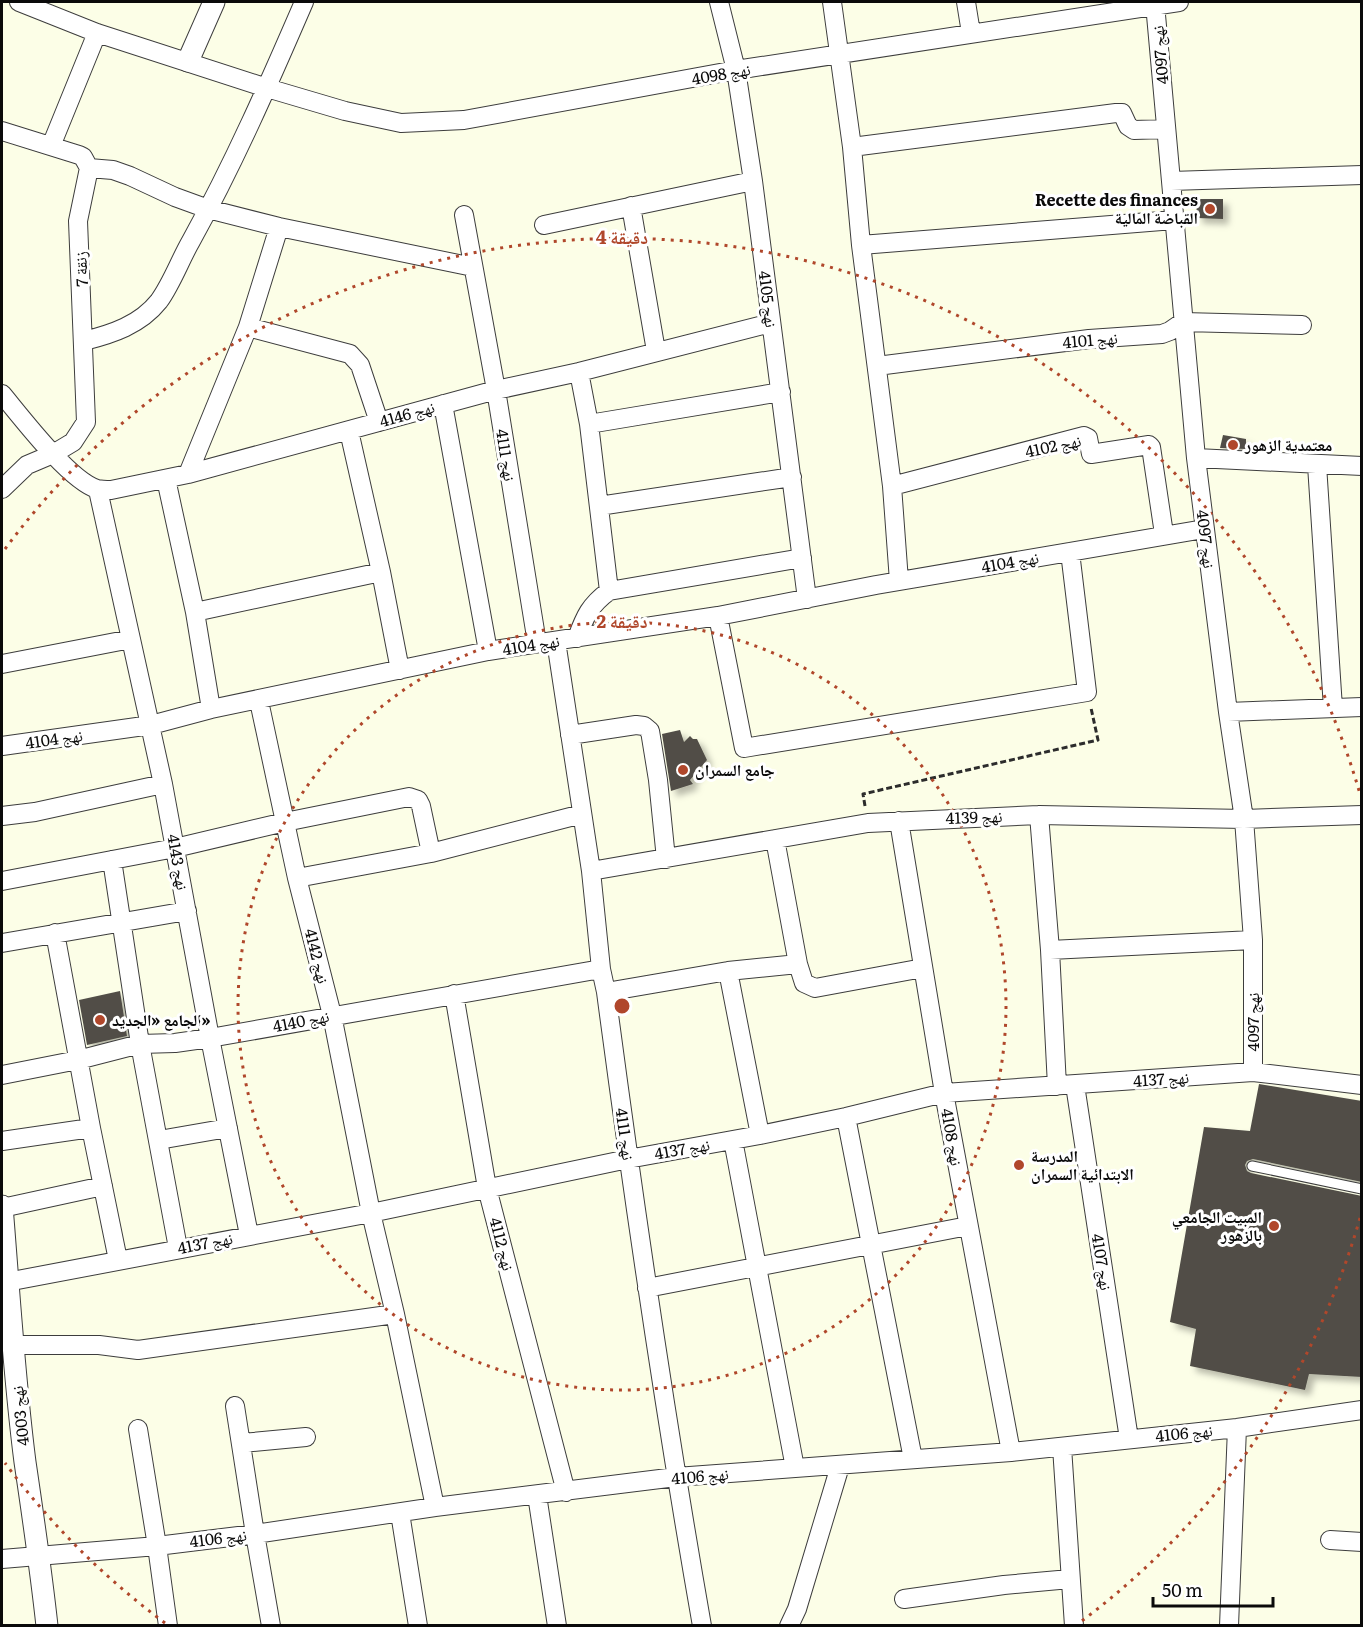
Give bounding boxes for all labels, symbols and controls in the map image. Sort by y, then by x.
street label: نهج 4097 [1144,25,1174,85]
street label: نهج 4098 [689,56,752,90]
place label: Recette des finances القباضة المالية [1035,187,1198,229]
marker: Recette des finances القباضة المالية [1203,202,1217,216]
text: 4 دقيقة [596,223,648,250]
street label: زنقة 7 [67,251,93,287]
street label: نهج 4105 [754,269,784,329]
street label: نهج 4101 [1061,325,1119,353]
street label: نهج 4146 [376,394,437,432]
street label: نهج 4111 [491,427,523,483]
street label: نهج 4102 [1022,427,1083,463]
place label: معتمدية الزهور [1244,432,1332,456]
marker: معتمدية الزهور [1226,438,1240,452]
street label: نهج 4097 [1192,508,1222,569]
street label: نهج 4104 [979,544,1040,578]
text: 2 دقيقة [596,607,648,634]
street label: نهج 4104 [500,628,561,660]
street label: نهج 4104 [24,722,84,754]
place label: جامع السمران [695,757,775,781]
marker: جامع السمران [676,763,690,777]
street label: نهج 4139 [945,803,1003,829]
street label: نهج 4143 [162,832,196,892]
street label: نهج 4142 [300,926,336,986]
street label: نهج 4097 [1240,993,1264,1051]
centre of rings [612,996,632,1016]
street label: نهج 4140 [270,1003,331,1037]
place label: الجامع «الجديد» [112,1007,211,1031]
marker: الجامع «الجديد» [93,1013,107,1027]
street label: نهج 4137 [1132,1064,1190,1092]
street label: نهج 4111 [610,1106,642,1162]
street label: نهج 4108 [936,1106,970,1167]
street label: نهج 4137 [652,1131,711,1165]
place label: المدرسة الابتدائية السمران [1031,1143,1134,1185]
marker: المدرسة الابتدائية السمران [1012,1158,1026,1172]
place label: المبيت الجامعي بالزهور [1172,1204,1262,1246]
street label: نهج 4112 [484,1214,522,1273]
marker: المبيت الجامعي بالزهور [1267,1219,1281,1233]
street label: نهج 4137 [175,1225,235,1259]
street label: نهج 4107 [1087,1232,1119,1292]
street label: نهج 4003 [4,1385,34,1447]
street label: نهج 4106 [1154,1417,1214,1447]
street label: نهج 4106 [670,1461,730,1489]
street label: نهج 4106 [188,1522,248,1552]
scale bar [1153,1570,1273,1608]
text: 50 m [1162,1576,1203,1603]

